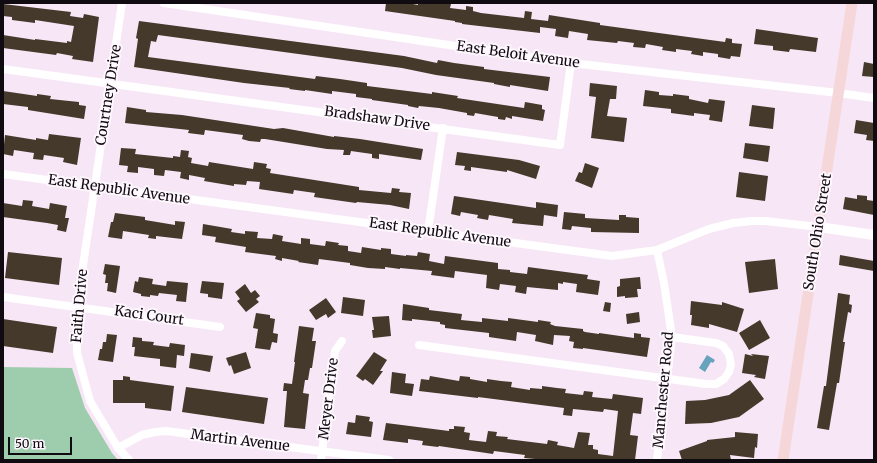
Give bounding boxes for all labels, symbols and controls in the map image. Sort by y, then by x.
street label: East Beloit Avenue [455,38,581,72]
street label: Courtney Drive [93,43,125,147]
street label: Bradshaw Drive [323,103,431,135]
street label: East Republic Avenue [47,172,191,208]
street label: South Ohio Street [800,172,836,292]
street label: East Republic Avenue [368,215,512,251]
street label: Faith Drive [68,268,92,344]
street label: Kaci Court [113,303,185,329]
street label: Manchester Road [651,331,677,449]
street label: Meyer Drive [316,357,342,441]
street label: Martin Avenue [190,427,290,455]
scale bar [10,429,74,455]
text: 50 m [15,436,44,451]

